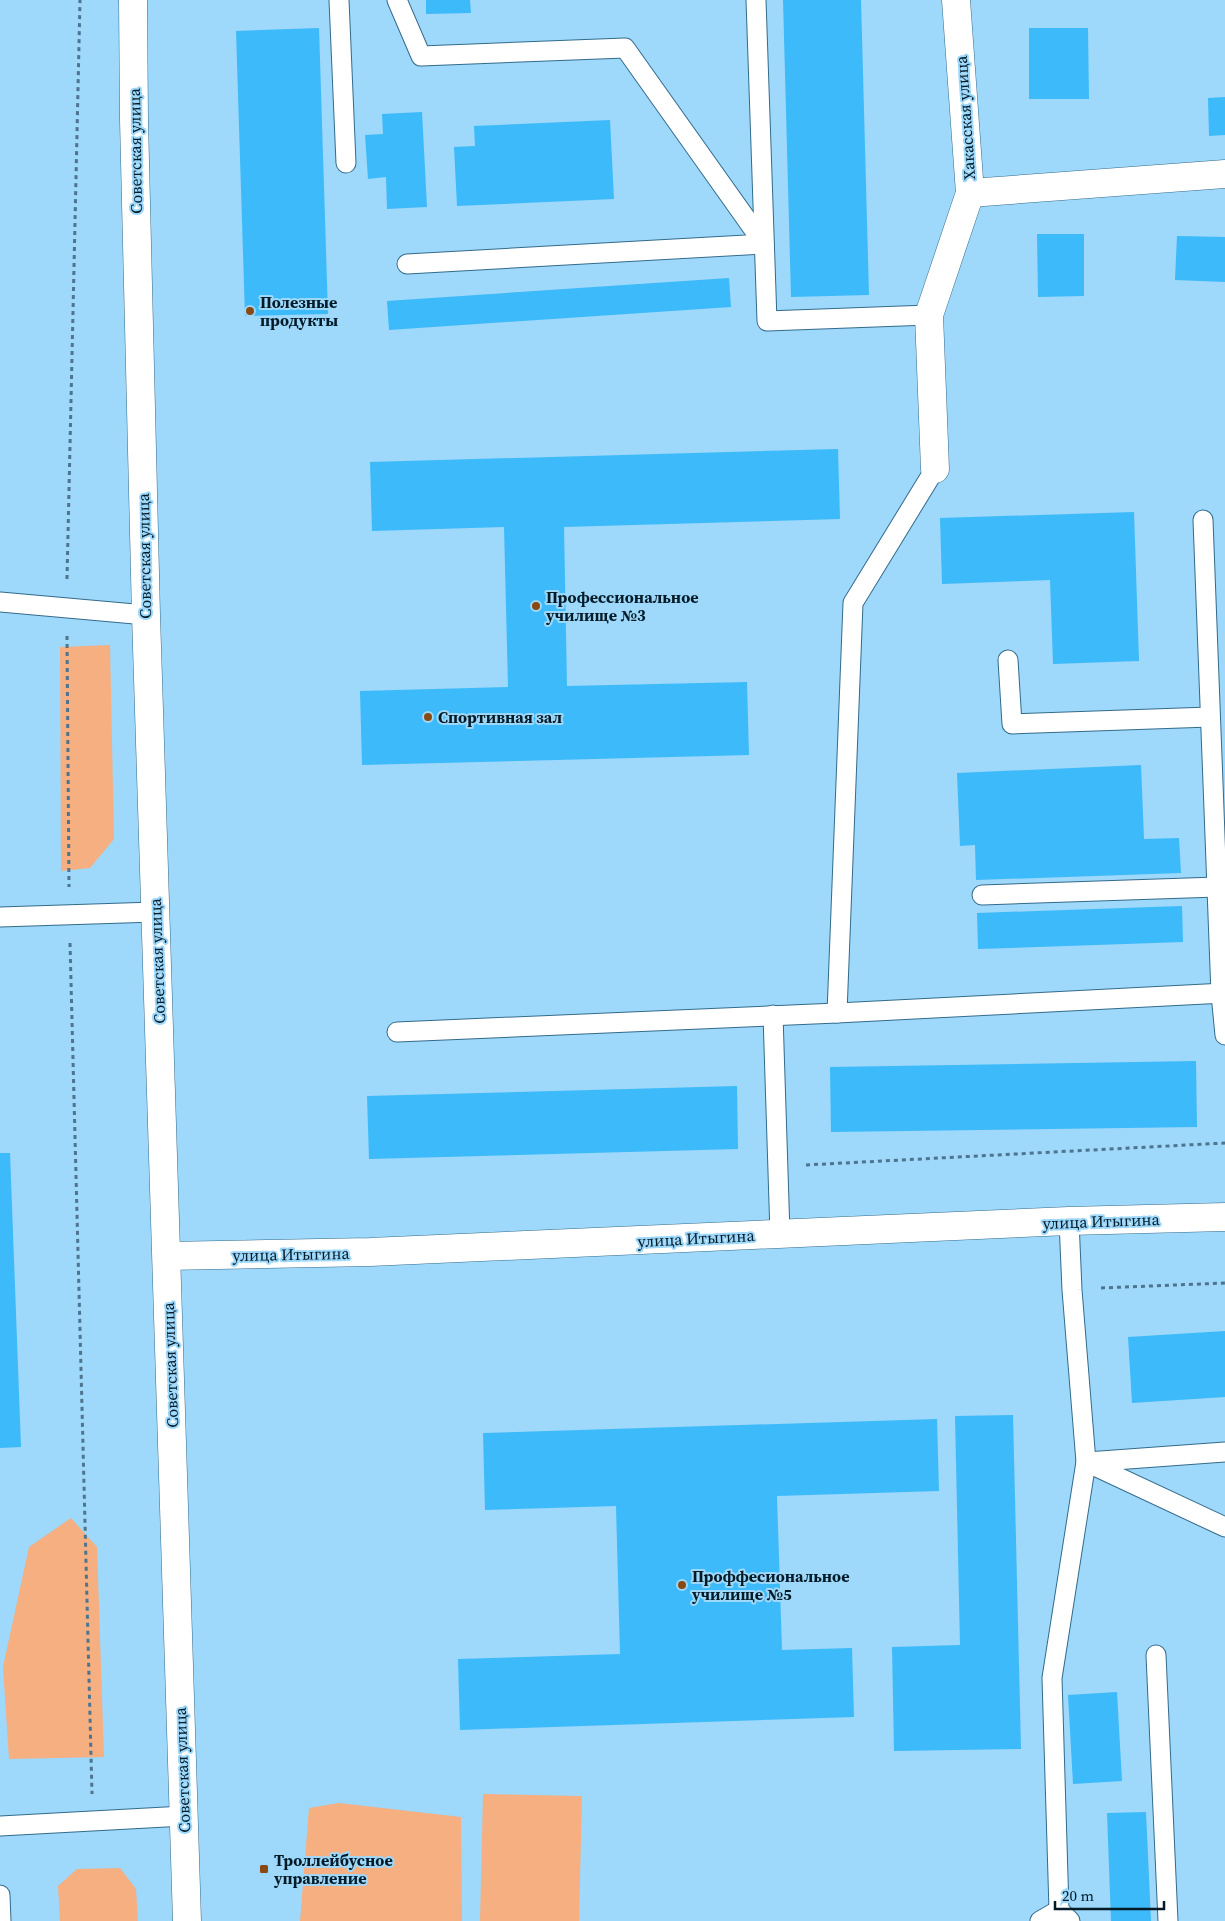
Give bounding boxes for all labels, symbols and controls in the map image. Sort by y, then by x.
street label: Хакасская улица [950,54,980,181]
street label: Советская улица [123,87,147,214]
place label: Полезные продукты [260,291,338,331]
marker: Полезные продукты [244,305,256,317]
street label: Советская улица [132,492,156,619]
place label: Профессиональное училище №3 [545,586,699,626]
marker: Профессиональное училище №3 [530,600,542,612]
place label: Спортивная зал [438,706,562,728]
marker: Спортивная зал [422,711,434,723]
street label: Советская улица [144,897,170,1024]
street label: улица Итыгина [1042,1208,1161,1234]
street label: улица Итыгина [637,1224,756,1252]
street label: улица Итыгина [232,1242,351,1266]
street label: Советская улица [157,1301,183,1428]
place label: Проффесиональное училище №5 [691,1565,850,1605]
marker: Проффесиональное училище №5 [676,1579,688,1591]
street label: Советская улица [169,1706,195,1833]
place label: Троллейбусное управление [273,1849,393,1889]
marker: Троллейбусное управление [258,1863,270,1875]
scale bar [1055,1878,1164,1910]
text: 20 m [1062,1885,1094,1906]

